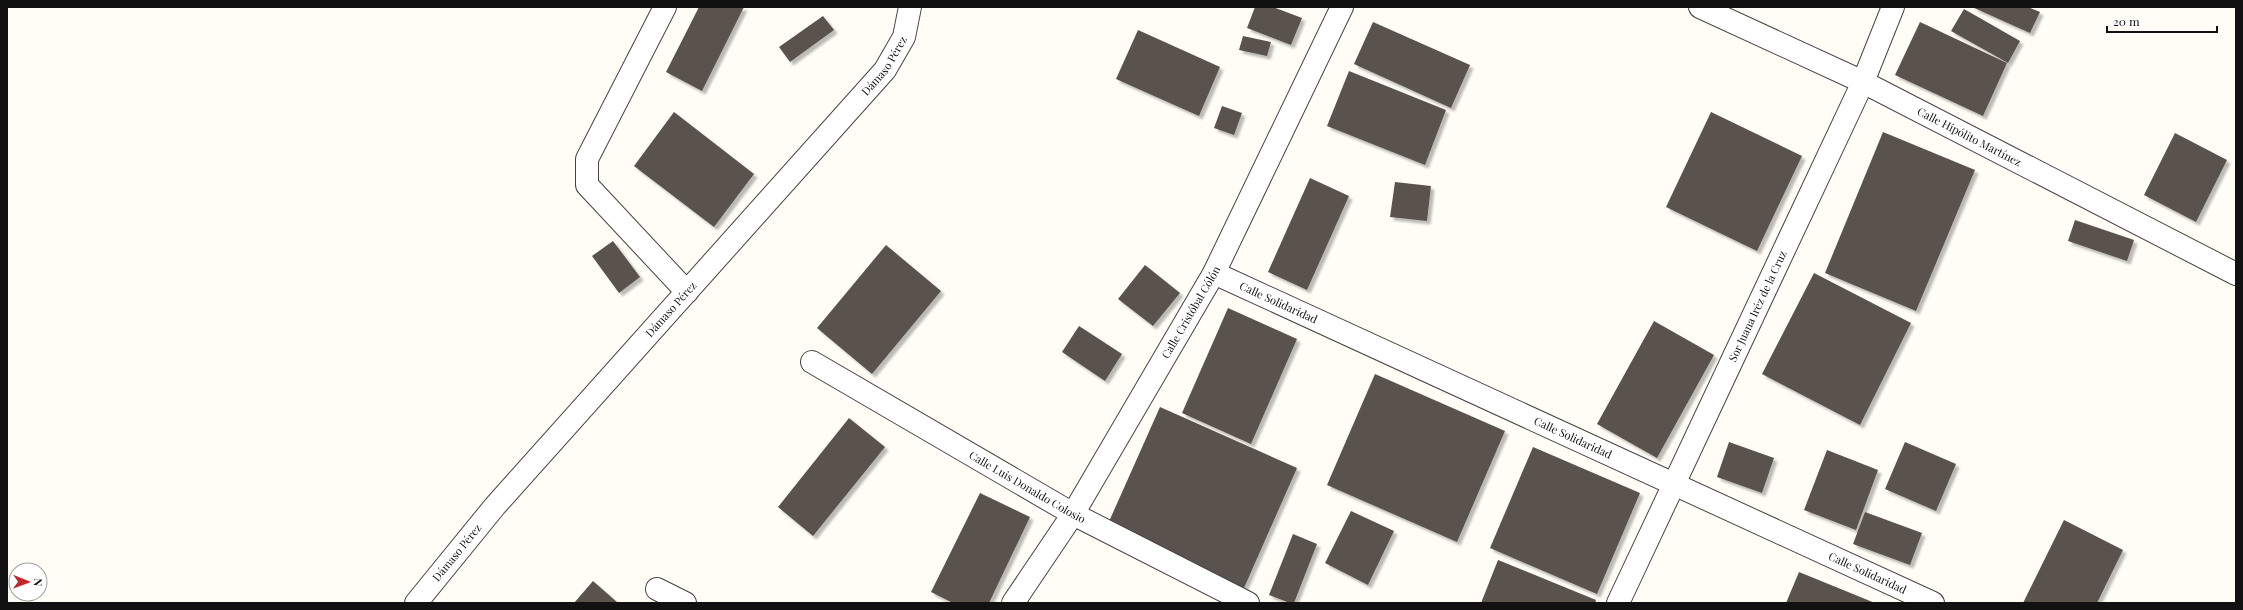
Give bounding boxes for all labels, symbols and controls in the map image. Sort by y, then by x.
scale bar [2107,8,2217,34]
text: 20 m [2113,13,2140,29]
street label: Dámaso Pérez [858,33,910,98]
street label: Calle Hipólito Martínez [1915,103,2024,169]
street label: Sor Juana Iréz de la Cruz [1725,248,1790,364]
street label: Calle Cristóbal Cólón [1158,263,1223,361]
street label: Dámaso Pérez [642,278,699,340]
street label: Calle Solidaridad [1237,278,1321,327]
street label: Calle Solidaridad [1532,413,1615,462]
street label: Calle Luis Donaldo Colosio [966,447,1088,526]
street label: Dámaso Pérez [429,520,485,584]
street label: Calle Solidaridad [1826,548,1910,597]
north arrow [8,562,48,602]
text: N [31,578,46,586]

